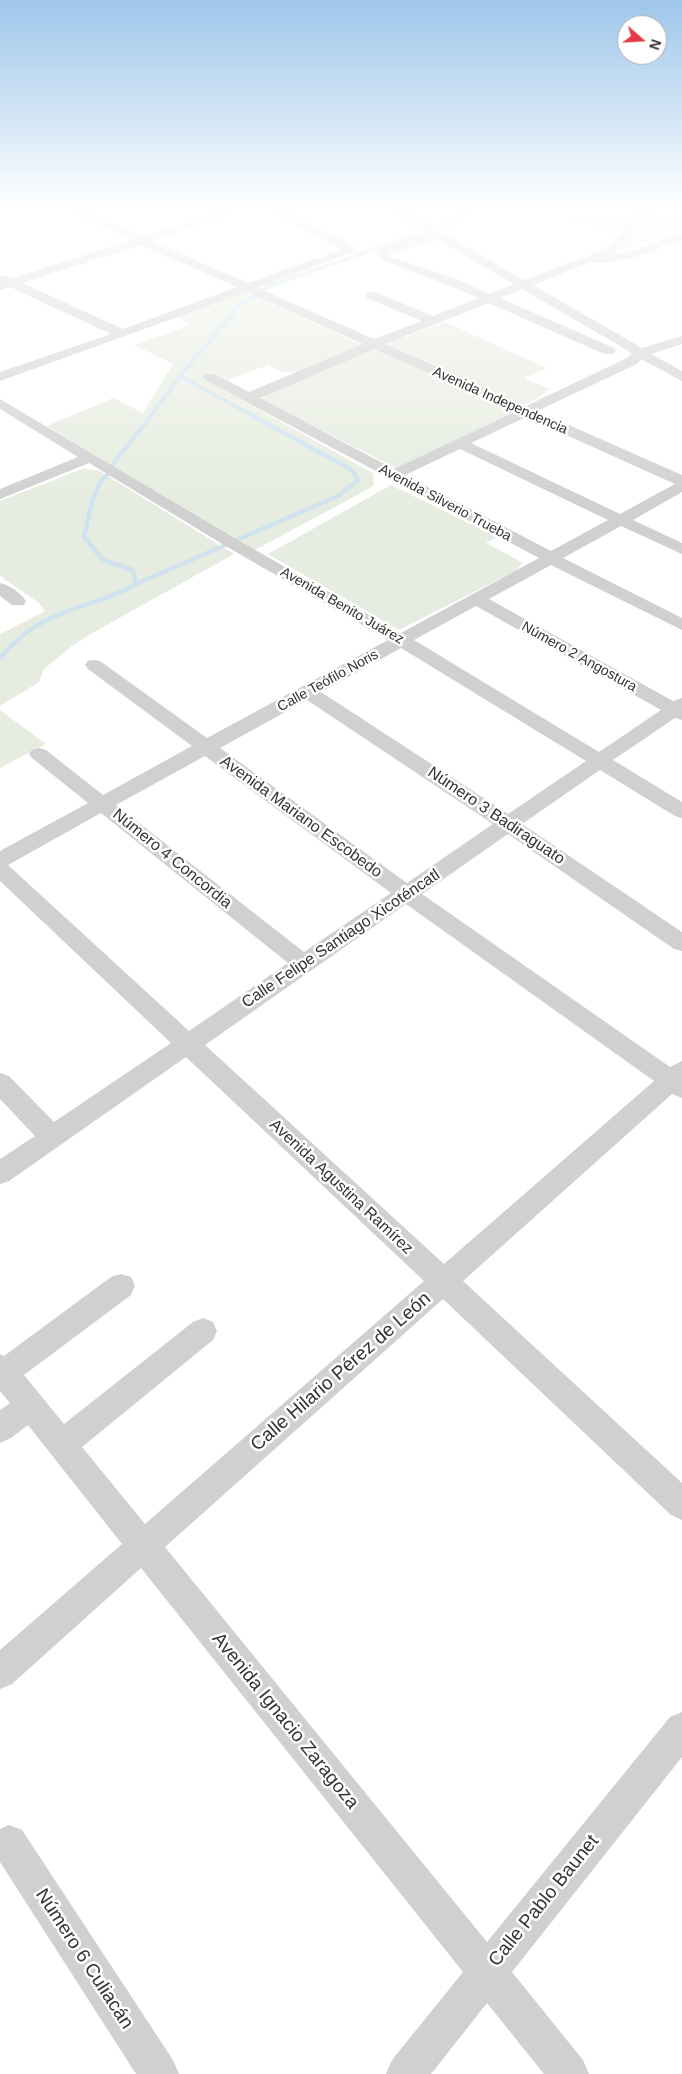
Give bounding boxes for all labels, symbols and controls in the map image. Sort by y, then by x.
north arrow [617,15,667,65]
text: N [646,37,664,52]
street label: Avenida Independencia [430,364,570,438]
street label: Avenida Silverio Trueba [376,461,514,545]
street label: Avenida Benito Juárez [277,564,407,648]
street label: Número 2 Angostura [518,618,640,696]
street label: Calle Teófilo Noris [275,646,381,716]
street label: Avenida Mariano Escobedo [216,752,386,882]
street label: Número 3 Badiraguato [424,763,568,869]
street label: Número 4 Concordia [109,805,235,913]
street label: Calle Felipe Santiago Xicoténcatl [238,865,444,1013]
street label: Avenida Agustina Ramírez [265,1115,417,1259]
street label: Calle Hilario Pérez de León [246,1288,436,1456]
street label: Avenida Ignacio Zaragoza [207,1628,363,1814]
street label: Calle Pablo Baunet [484,1831,604,1971]
street label: Número 6 Culiacán [30,1885,138,2033]

